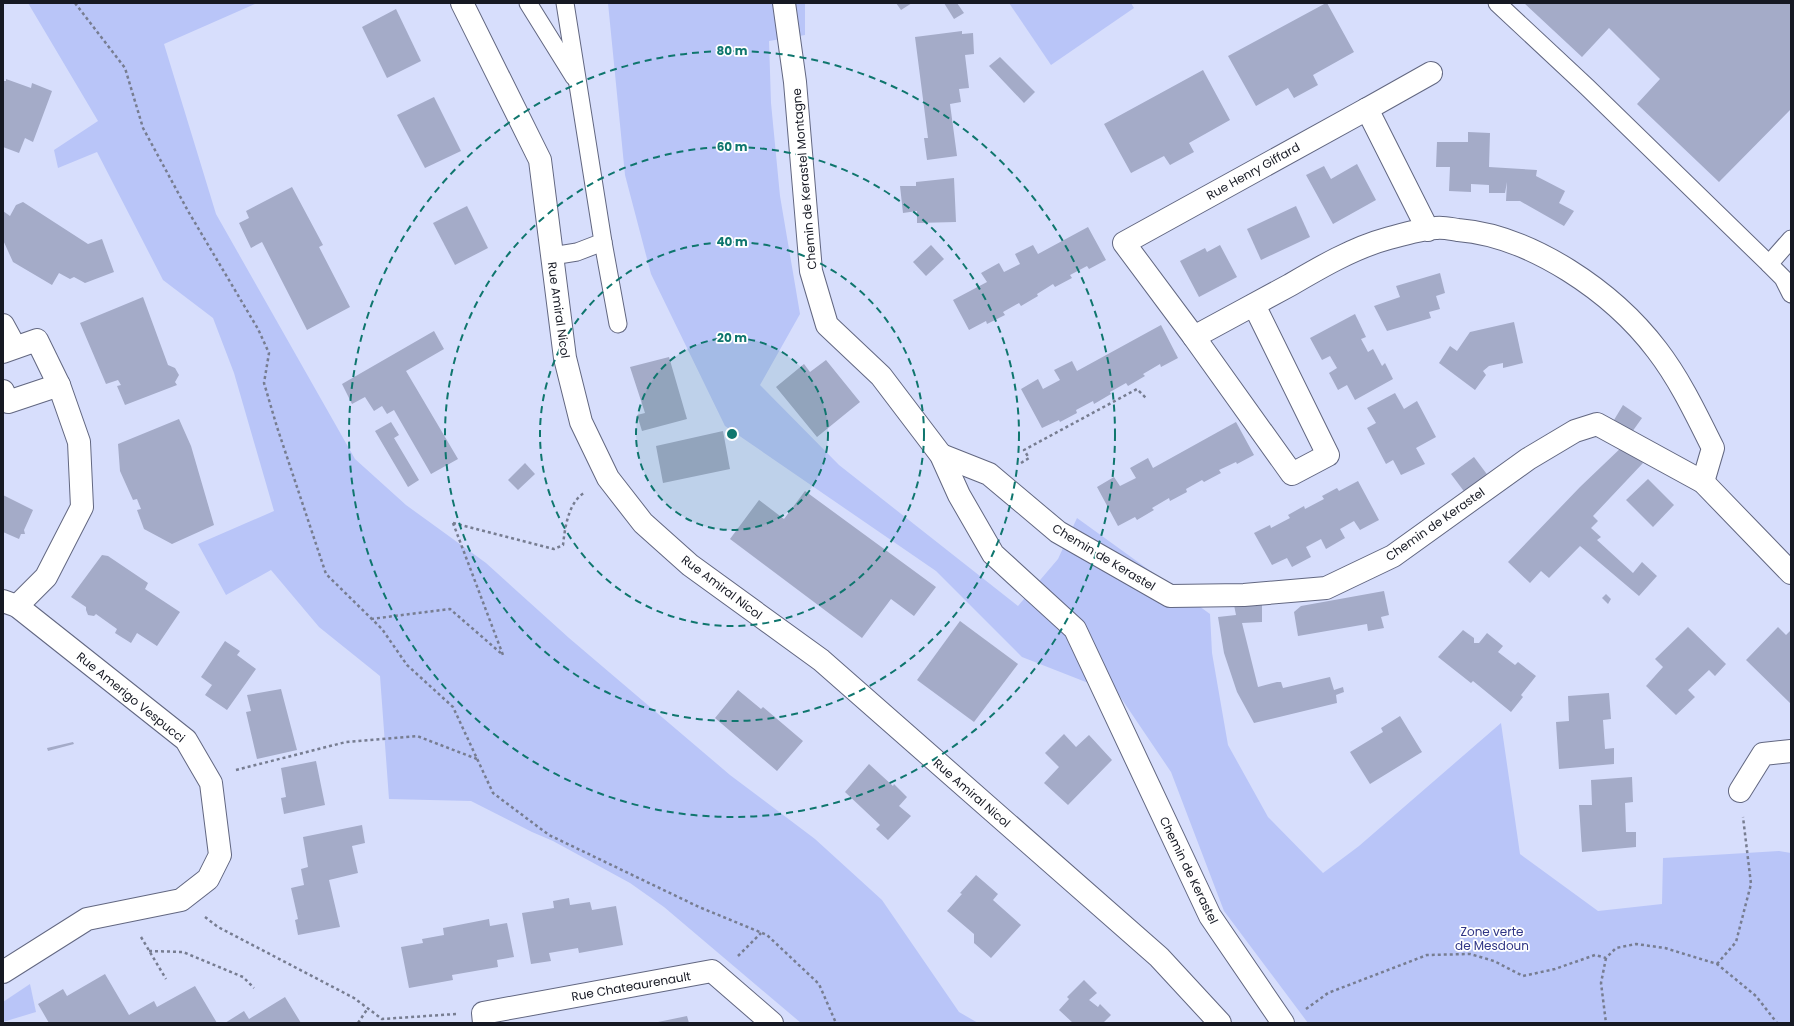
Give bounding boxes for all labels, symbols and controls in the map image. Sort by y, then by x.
text: 80 m [717,42,748,59]
street label: Chemin de Kerastel Montagne [788,88,820,270]
text: 60 m [717,138,748,155]
street label: Rue Henry Giffard [1203,138,1303,204]
text: 40 m [716,233,748,250]
street label: Rue Amiral Nicol [544,261,574,359]
text: 20 m [717,329,747,346]
centre of rings [725,427,739,441]
street label: Chemin de Kerastel [1382,483,1488,565]
street label: Chemin de Kerastel [1049,519,1159,595]
street label: Rue Amiral Nicol [678,551,766,623]
street label: Rue Amerigo Vespucci [73,648,189,746]
street label: Rue Amiral Nicol [930,755,1014,831]
street label: Chemin de Kerastel [1156,813,1222,927]
park label: Zone verte de Mesdoun [1455,923,1529,954]
street label: Rue Chateaurenault [570,967,692,1005]

